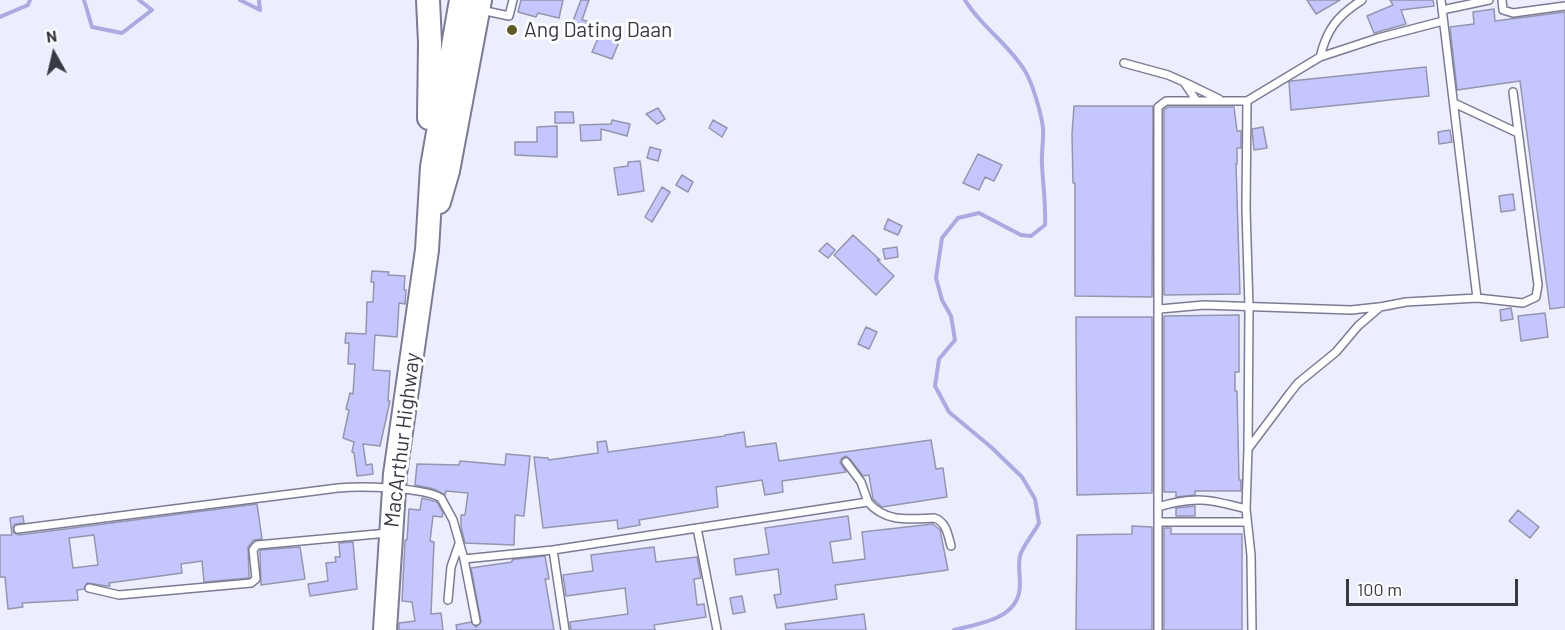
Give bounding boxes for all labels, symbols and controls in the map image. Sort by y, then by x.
place label: Ang Dating Daan [524,17,672,43]
marker: Ang Dating Daan [505,23,519,37]
north arrow [24,24,84,84]
text: N [45,26,58,46]
street label: MacArthur Highway [379,351,425,529]
scale bar [1349,567,1522,605]
text: 100 m [1357,578,1402,600]

